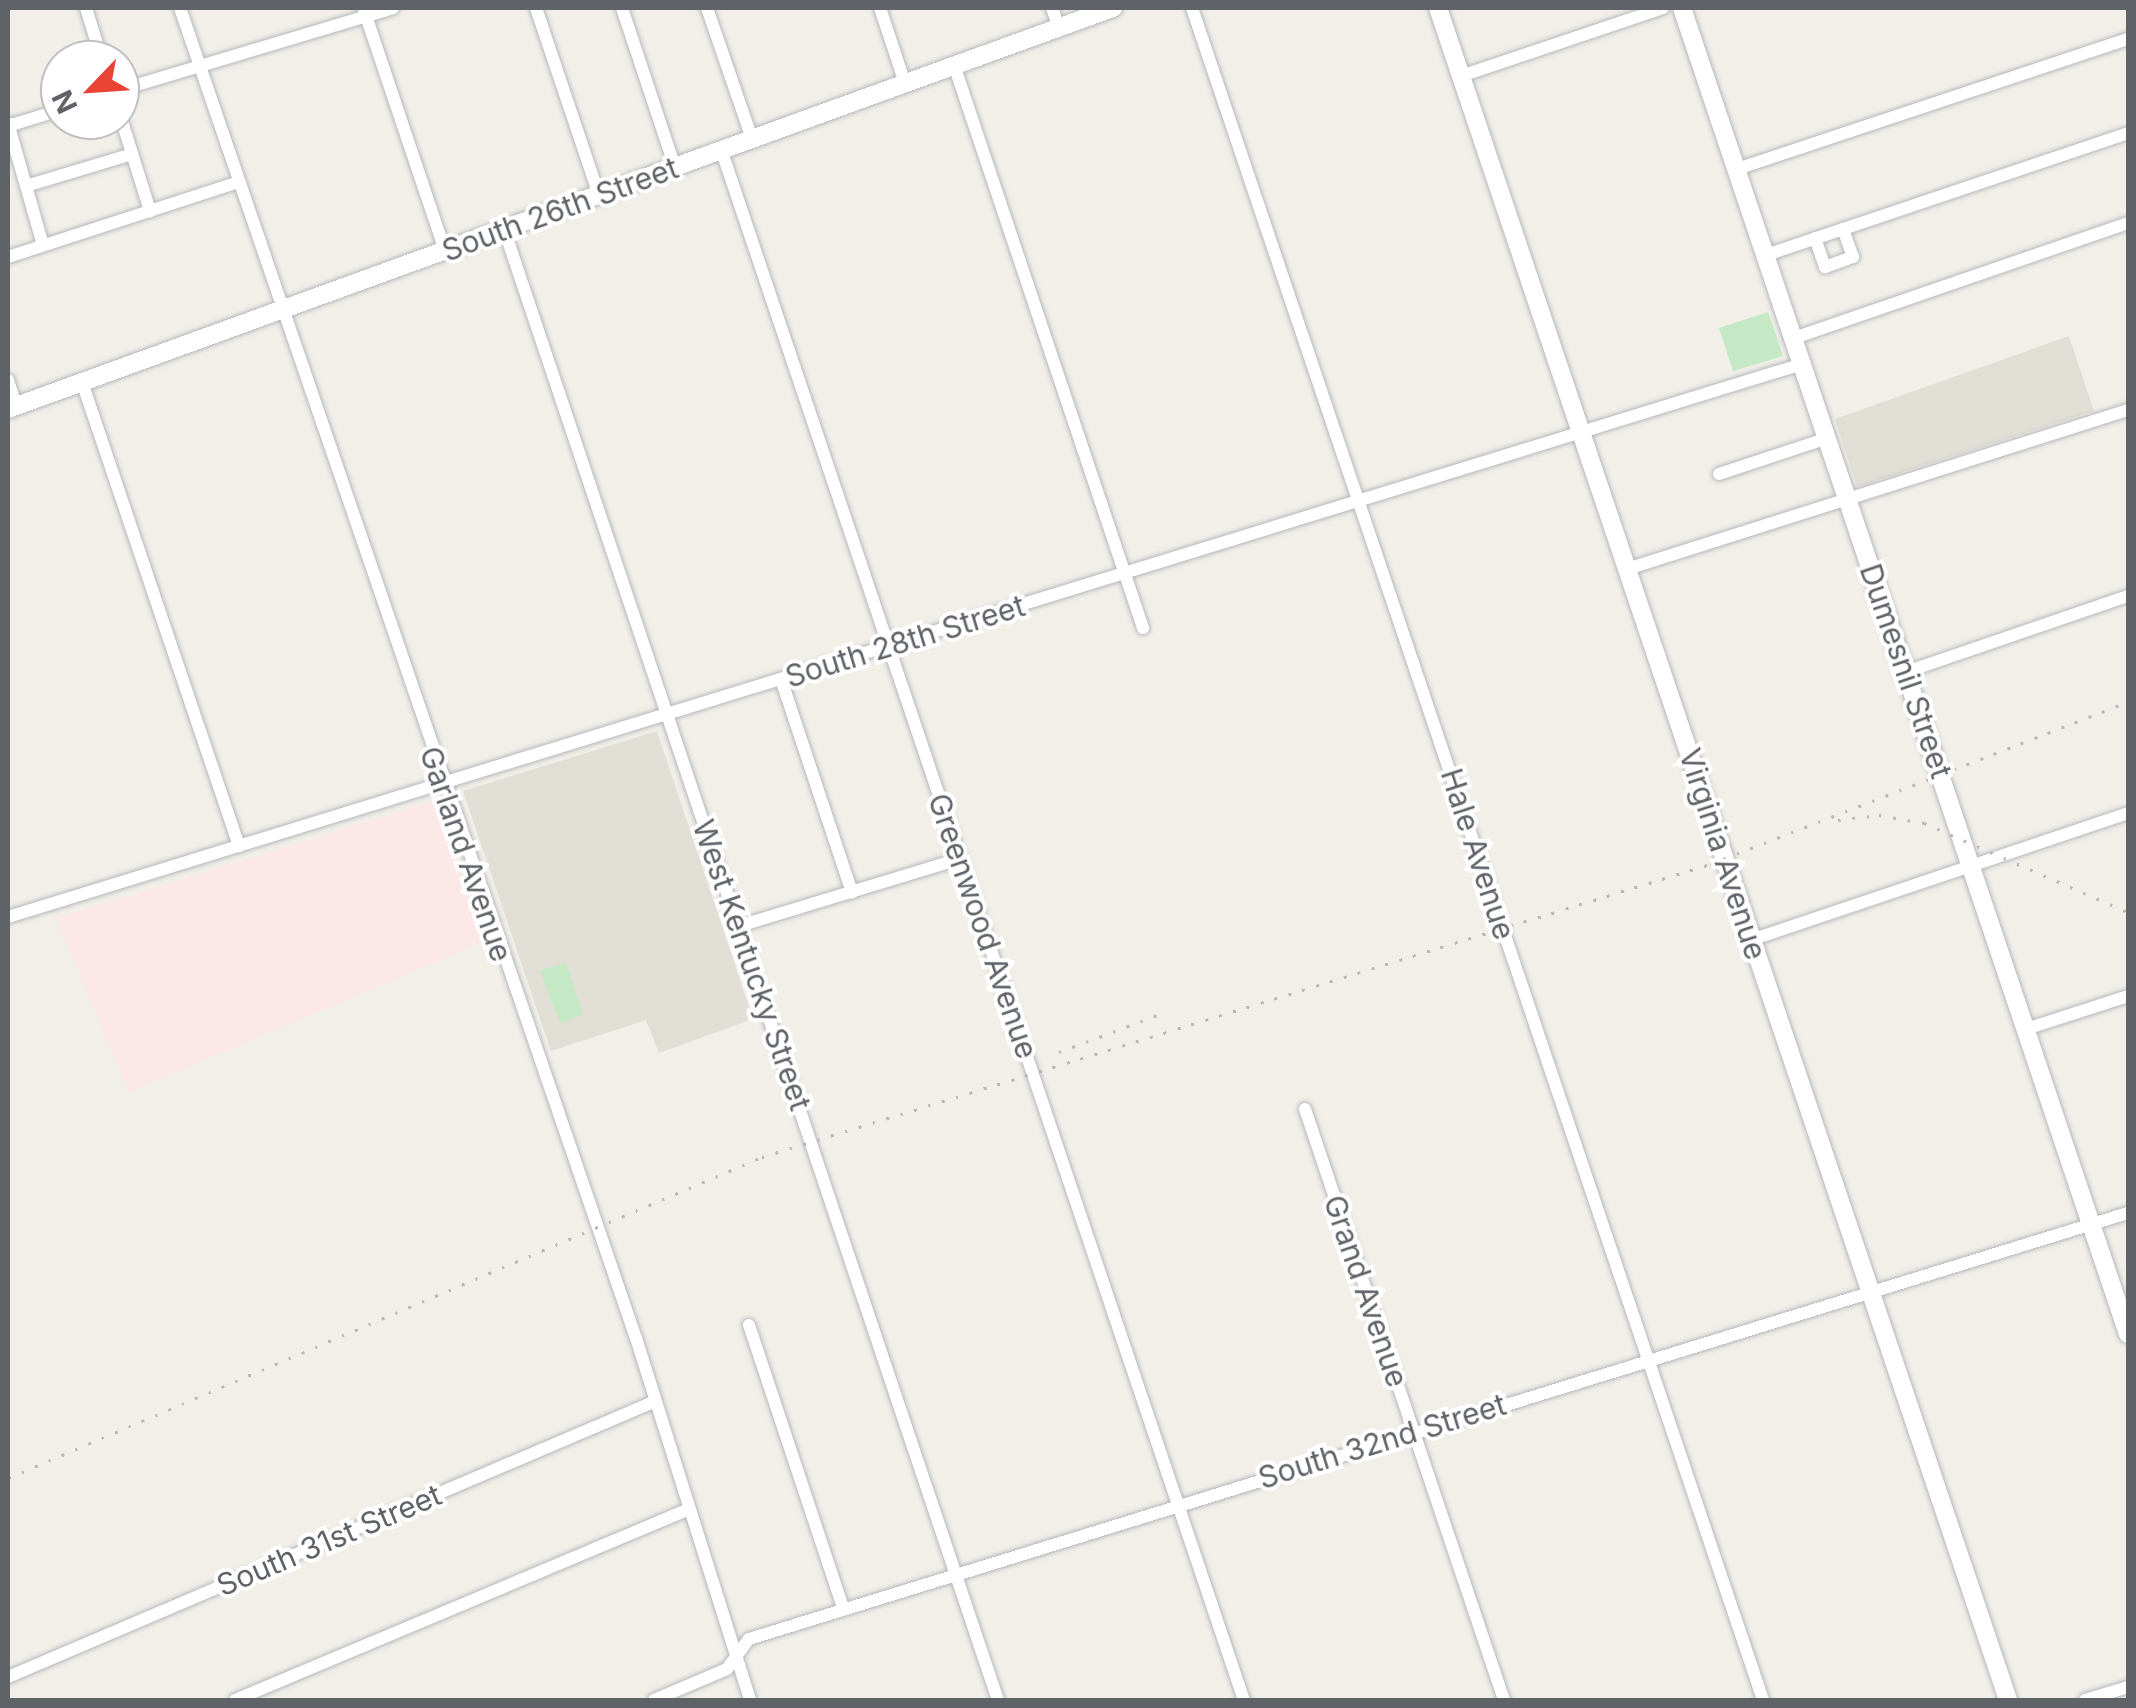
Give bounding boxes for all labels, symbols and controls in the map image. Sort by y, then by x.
north arrow [40,40,140,140]
text: N [45,85,85,119]
street label: South 26th Street [437,150,683,268]
street label: Dumesnil Street [1852,559,1960,783]
street label: South 28th Street [781,587,1029,695]
street label: Garland Avenue [412,742,520,966]
street label: Virginia Avenue [1672,744,1774,964]
street label: Hale Avenue [1433,764,1523,944]
street label: Greenwood Avenue [921,789,1045,1063]
street label: West Kentucky Street [685,815,819,1115]
street label: Grand Avenue [1316,1190,1416,1392]
street label: South 32nd Street [1254,1386,1510,1496]
street label: South 31st Street [211,1476,447,1604]

